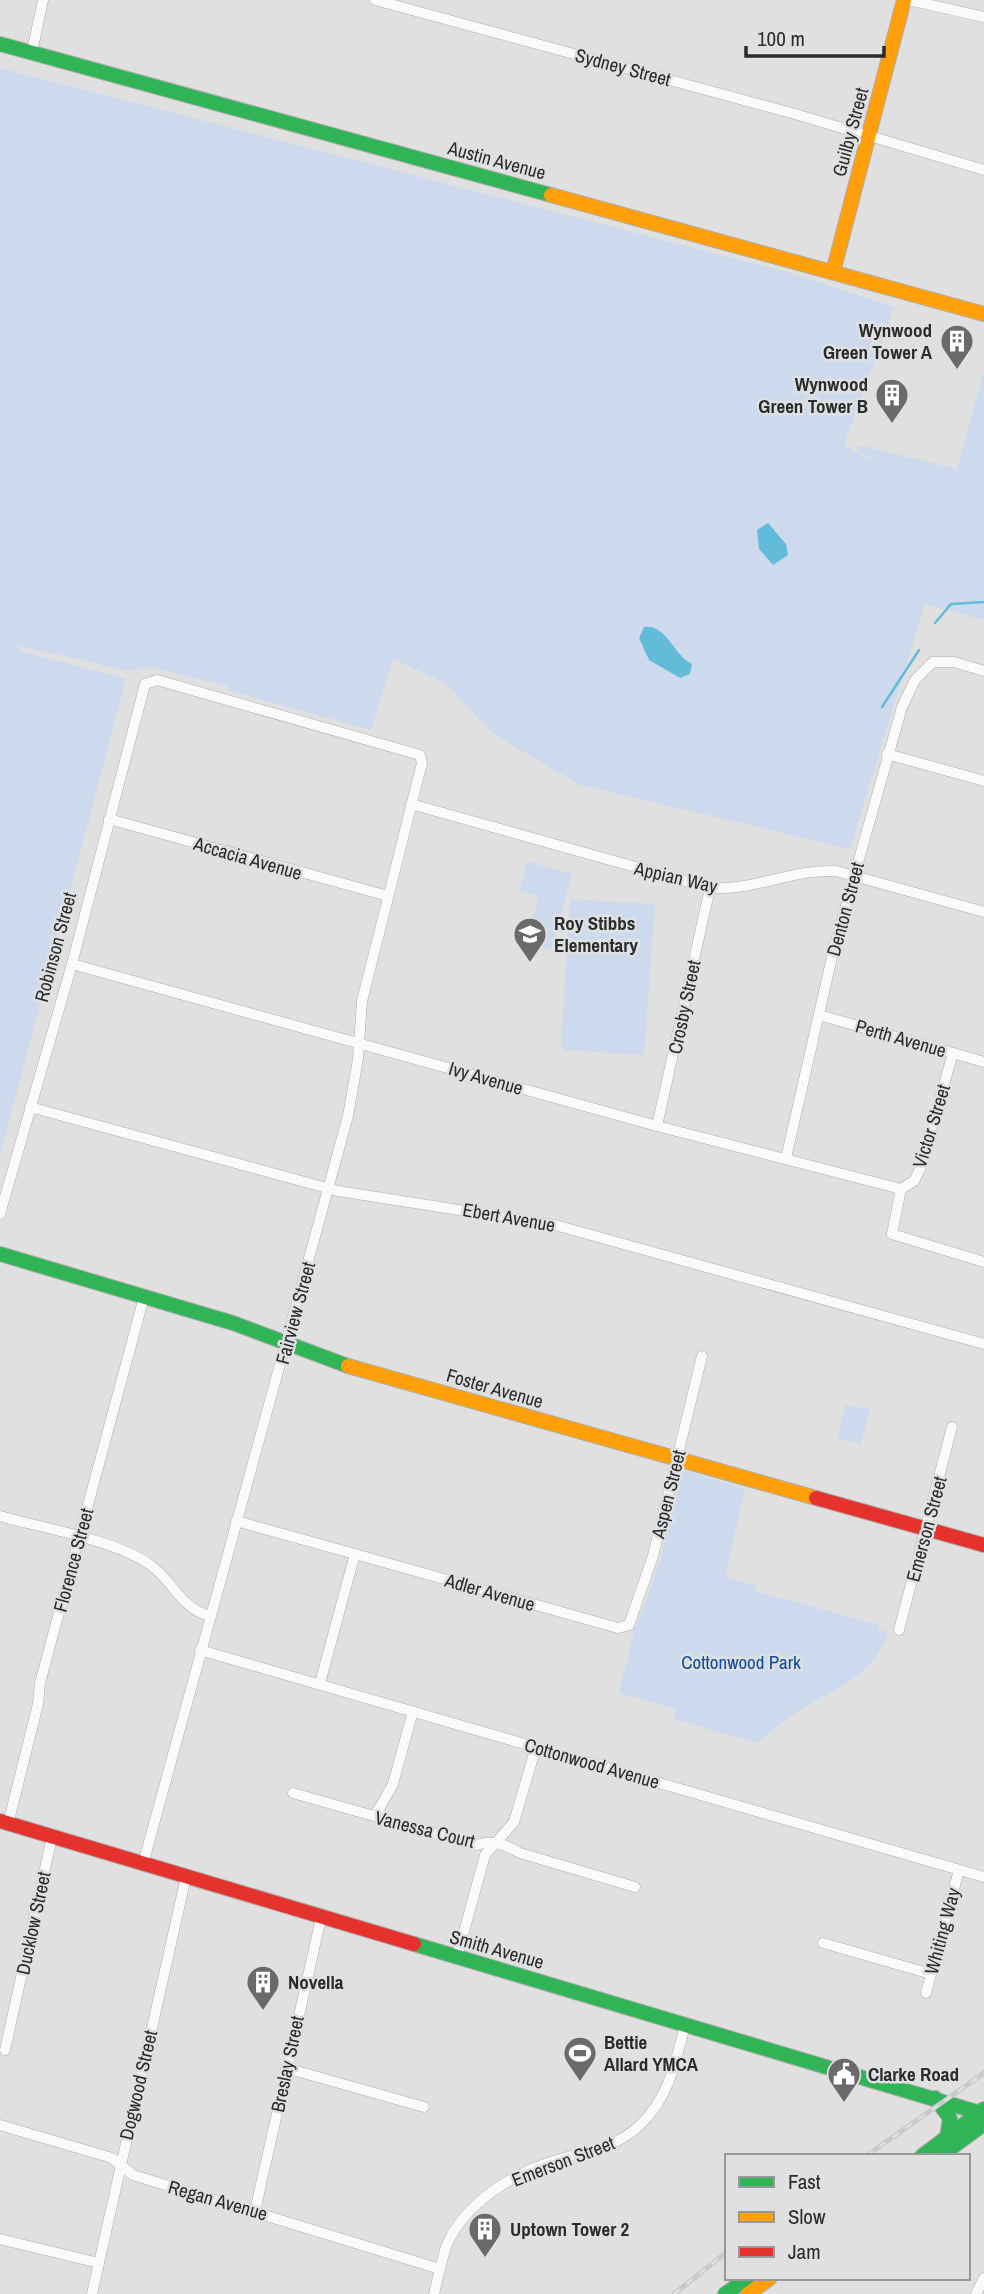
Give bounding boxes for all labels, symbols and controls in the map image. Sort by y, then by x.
scale bar [746,14,884,58]
text: 100 m [757,24,805,53]
street label: Sydney Street [572,42,674,92]
street label: Guilby Street [826,84,874,179]
street label: Austin Avenue [444,134,549,186]
place label: Wynwood Green Tower A [823,317,933,365]
building icon: Wynwood Green Tower A [938,322,976,371]
place label: Wynwood Green Tower B [758,371,868,419]
building icon: Wynwood Green Tower B [873,376,911,425]
street label: Accacia Avenue [190,830,305,886]
street label: Appian Way [631,855,720,899]
street label: Denton Street [820,859,870,959]
street label: Robinson Street [28,889,82,1005]
place label: Roy Stibbs Elementary [554,910,638,958]
school or university icon: Roy Stibbs Elementary [511,915,549,964]
street label: Crosby Street [661,957,707,1056]
street label: Perth Avenue [853,1013,949,1063]
street label: Ivy Avenue [446,1055,526,1101]
street label: Victor Street [906,1080,956,1171]
street label: Ebert Avenue [461,1196,557,1238]
street label: Fairview Street [269,1258,321,1367]
street label: Foster Avenue [444,1362,546,1414]
street label: Aspen Street [644,1447,692,1542]
street label: Emerson Street [899,1473,953,1585]
street label: Florence Street [47,1505,100,1615]
street label: Adler Avenue [441,1566,538,1617]
park label: Cottonwood Park [681,1649,801,1675]
street label: Cottonwood Avenue [522,1731,662,1795]
street label: Vanessa Court [372,1804,478,1854]
street label: Ducklow Street [9,1868,57,1977]
street label: Whiting Way [918,1885,966,1977]
street label: Smith Avenue [447,1923,547,1975]
building icon: Novella [244,1963,282,2012]
place label: Novella [288,1969,344,1995]
street label: Breslay Street [264,2013,310,2115]
street label: Dogwood Street [113,2027,163,2142]
place label: Bettie Allard YMCA [604,2029,699,2077]
sports icon: Bettie Allard YMCA [561,2034,599,2083]
public building icon: Clarke Road [825,2055,863,2104]
place label: Clarke Road [868,2061,959,2087]
street label: Emerson Street [508,2129,619,2193]
legend [725,2154,970,2280]
text: Fast [788,2167,821,2196]
street label: Regan Avenue [165,2173,271,2227]
text: Slow [788,2202,826,2231]
building icon: Uptown Tower 2 [466,2210,504,2259]
place label: Uptown Tower 2 [510,2216,630,2242]
text: Jam [788,2237,821,2266]

